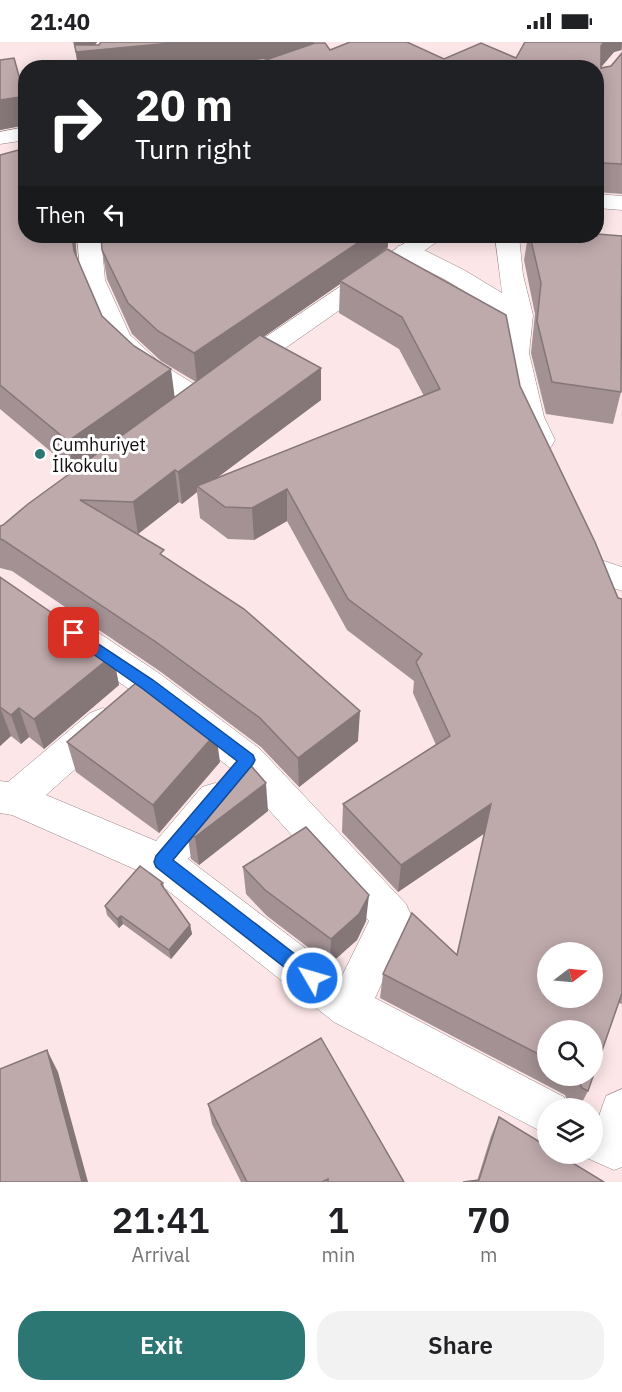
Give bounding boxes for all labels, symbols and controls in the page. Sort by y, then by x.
text: 21:40 [30,7,90,36]
text: 20 m [135,78,233,133]
icon: right [36,84,114,162]
text: Turn right [135,131,252,166]
icon: left [98,198,131,231]
text: Then [36,200,86,229]
place label: Cumhuriyet İlkokulu [52,433,146,477]
marker: Cumhuriyet İlkokulu [33,447,47,461]
pin [48,607,99,658]
icon: arrive [57,616,90,649]
north arrow [537,942,603,1008]
map controls [537,942,603,1164]
position arrow [280,946,344,1010]
button: search [537,1020,603,1086]
button: layers [537,1098,603,1164]
text: 21:41 [112,1196,210,1243]
text: 1 [328,1196,349,1243]
text: 70 [467,1196,510,1243]
text: Arrival [132,1241,190,1268]
text: min [321,1241,355,1268]
text: m [480,1241,497,1268]
button: Exit [18,1311,305,1380]
button: Share [317,1311,604,1380]

